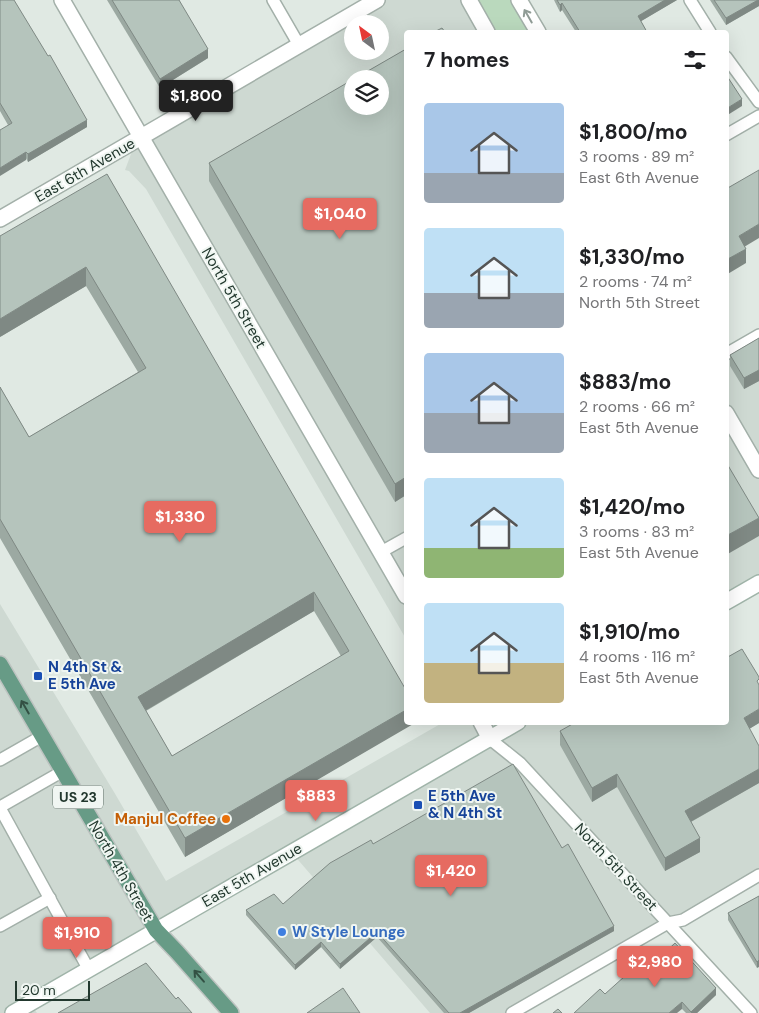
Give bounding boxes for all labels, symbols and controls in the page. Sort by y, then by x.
one-way arrow [523,10,533,24]
north arrow [344,15,389,60]
map controls [344,15,389,115]
text: 7 homes [424,46,510,74]
icon: filters [681,46,709,74]
button: layers [344,70,389,115]
pin: $1,800 [155,80,237,122]
text: $1,800 [170,85,222,106]
text: $1,800/mo [579,118,688,146]
icon: home [464,123,524,183]
street label: East 6th Avenue [31,133,139,207]
text: 3 rooms · 89 m² [579,146,694,167]
text: East 6th Avenue [579,167,699,188]
pin: $1,040 [299,198,381,240]
text: $1,040 [314,203,366,224]
text: $1,330/mo [579,243,685,271]
street label: North 5th Street [197,244,271,352]
icon: home [464,248,524,308]
text: 2 rooms · 74 m² [579,271,692,292]
text: North 5th Street [579,292,700,313]
text: $883/mo [579,368,671,396]
icon: home [464,373,524,433]
text: 2 rooms · 66 m² [579,396,695,417]
text: East 5th Avenue [579,417,699,438]
text: $1,420/mo [579,493,685,521]
icon: home [464,498,524,558]
pin: $1,330 [139,500,221,543]
text: $1,330 [155,506,205,527]
text: 3 rooms · 83 m² [579,521,694,542]
text: East 5th Avenue [579,542,699,563]
text: $1,910/mo [579,618,680,646]
icon: home [464,623,524,683]
text: 4 rooms · 116 m² [579,646,695,667]
place label: N 4th St & E 5th Ave [48,657,123,694]
text: East 5th Avenue [579,667,699,688]
marker: N 4th St & E 5th Ave [32,670,44,682]
one-way arrow [20,700,30,714]
pin: $883 [286,780,346,822]
text: $883 [296,785,336,806]
road number: US 23 [53,786,103,809]
place label: E 5th Ave & N 4th St [428,786,502,823]
marker: E 5th Ave & N 4th St [412,799,424,811]
place label: Manjul Coffee [115,809,216,829]
marker: Manjul Coffee [220,813,232,825]
street label: North 4th Street [84,817,158,925]
street label: North 5th Street [570,819,662,915]
street label: East 5th Avenue [198,838,306,912]
pin: $1,420 [410,854,492,897]
text: $1,420 [426,860,476,881]
pin: $1,910 [36,916,118,959]
text: $1,910 [54,922,100,943]
place label: W Style Lounge [292,922,405,942]
marker: W Style Lounge [276,926,288,938]
pin: $2,980 [614,946,696,988]
text: $2,980 [628,951,682,972]
one-way arrow [193,970,204,983]
scale bar [15,978,90,1001]
text: 20 m [22,981,56,999]

